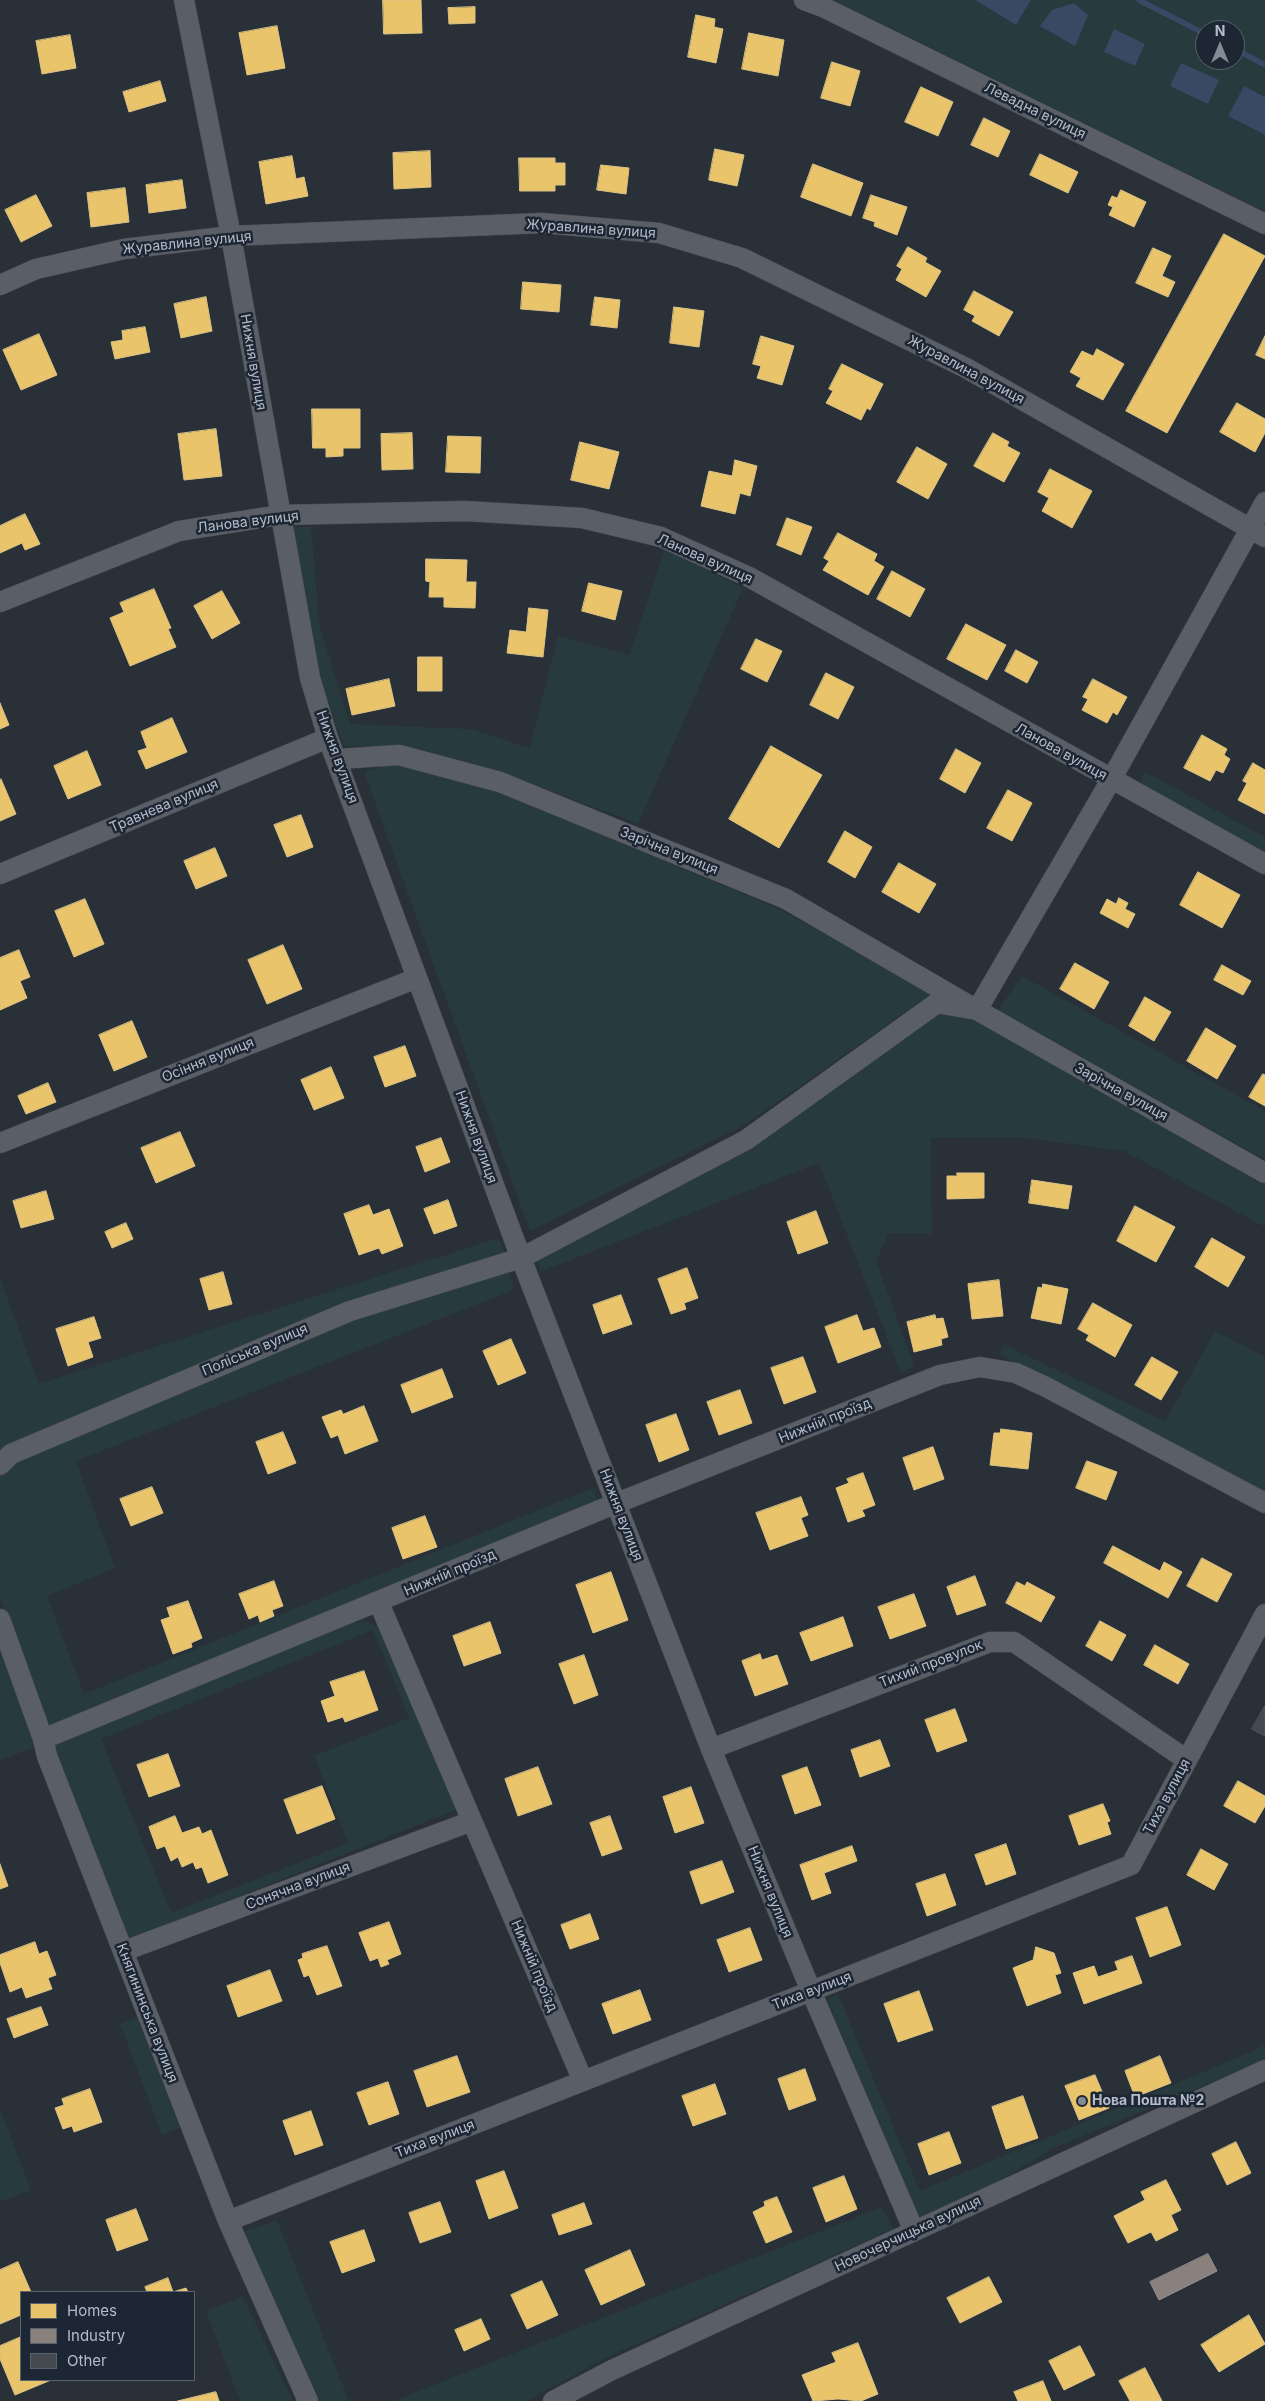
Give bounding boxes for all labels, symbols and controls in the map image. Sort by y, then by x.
north arrow [1195,20,1245,70]
text: N [1215,22,1225,39]
street label: Левадна вулиця [981,79,1089,143]
street label: Журавлина вулиця [526,216,656,242]
street label: Журавлина вулиця [122,228,252,258]
street label: Нижня вулиця [236,312,270,412]
street label: Журавлина вулиця [905,332,1027,408]
street label: Ланова вулиця [196,507,300,537]
street label: Ланова вулиця [655,531,755,587]
street label: Нижня вулиця [312,708,362,806]
street label: Ланова вулиця [1012,720,1110,784]
street label: Травнева вулиця [107,776,221,836]
street label: Зарічна вулиця [618,824,720,878]
street label: Осіння вулиця [159,1034,257,1086]
street label: Зарічна вулиця [1071,1059,1171,1125]
street label: Нижня вулиця [451,1088,501,1186]
street label: Поліська вулиця [200,1320,310,1380]
street label: Нижній проїзд [776,1395,874,1447]
street label: Нижня вулиця [596,1466,646,1564]
street label: Нижній проїзд [402,1546,498,1600]
street label: Тихий провулок [877,1637,985,1691]
street label: Тиха вулиця [1140,1756,1194,1838]
street label: Нижня вулиця [744,1844,796,1940]
street label: Сонячна вулиця [243,1858,353,1914]
street label: Нижній проїзд [507,1918,561,2014]
street label: Княгининська вулиця [113,1941,181,2085]
street label: Тиха вулиця [770,1968,854,2014]
place label: Нова Пошта №2 [1092,2093,1204,2109]
marker: Нова Пошта №2 [1076,2095,1088,2107]
street label: Тиха вулиця [393,2116,477,2162]
street label: Новочерчицька вулиця [832,2193,984,2275]
legend [20,2291,195,2381]
text: Homes [67,2301,117,2320]
text: Industry [67,2326,125,2345]
text: Other [67,2351,107,2370]

